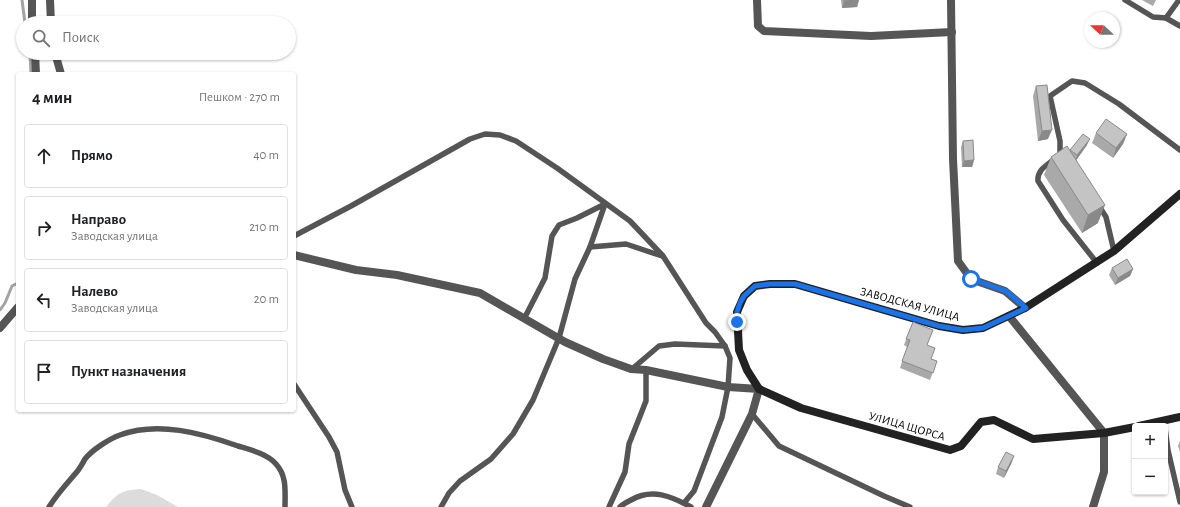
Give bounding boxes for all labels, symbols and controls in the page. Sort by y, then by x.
north arrow [1084,12,1120,48]
search box [16,16,296,60]
icon: search [30,27,52,49]
text: Поиск [62,30,100,45]
text: 4 мин [32,89,72,106]
text: Пешком · 270 m [199,91,280,104]
icon: ahead [33,145,55,167]
text: Прямо [71,148,113,163]
text: 40 m [253,149,279,162]
text: Направо [71,212,126,227]
icon: right [33,217,55,239]
text: 210 m [249,221,279,234]
text: Заводская улица [71,230,158,243]
route start [962,270,980,288]
text: Налево [71,284,118,299]
street label: ЗАВОДСКАЯ УЛИЦА [859,285,961,323]
icon: left [33,289,55,311]
text: 20 m [254,293,279,306]
text: Заводская улица [71,302,158,315]
route end [728,313,746,331]
icon: arrive [33,361,55,383]
text: Пункт назначения [71,364,186,379]
street label: УЛИЦА ЩОРСА [867,409,947,443]
map controls [1132,423,1168,495]
button: + [1132,423,1168,459]
button: − [1132,459,1168,495]

